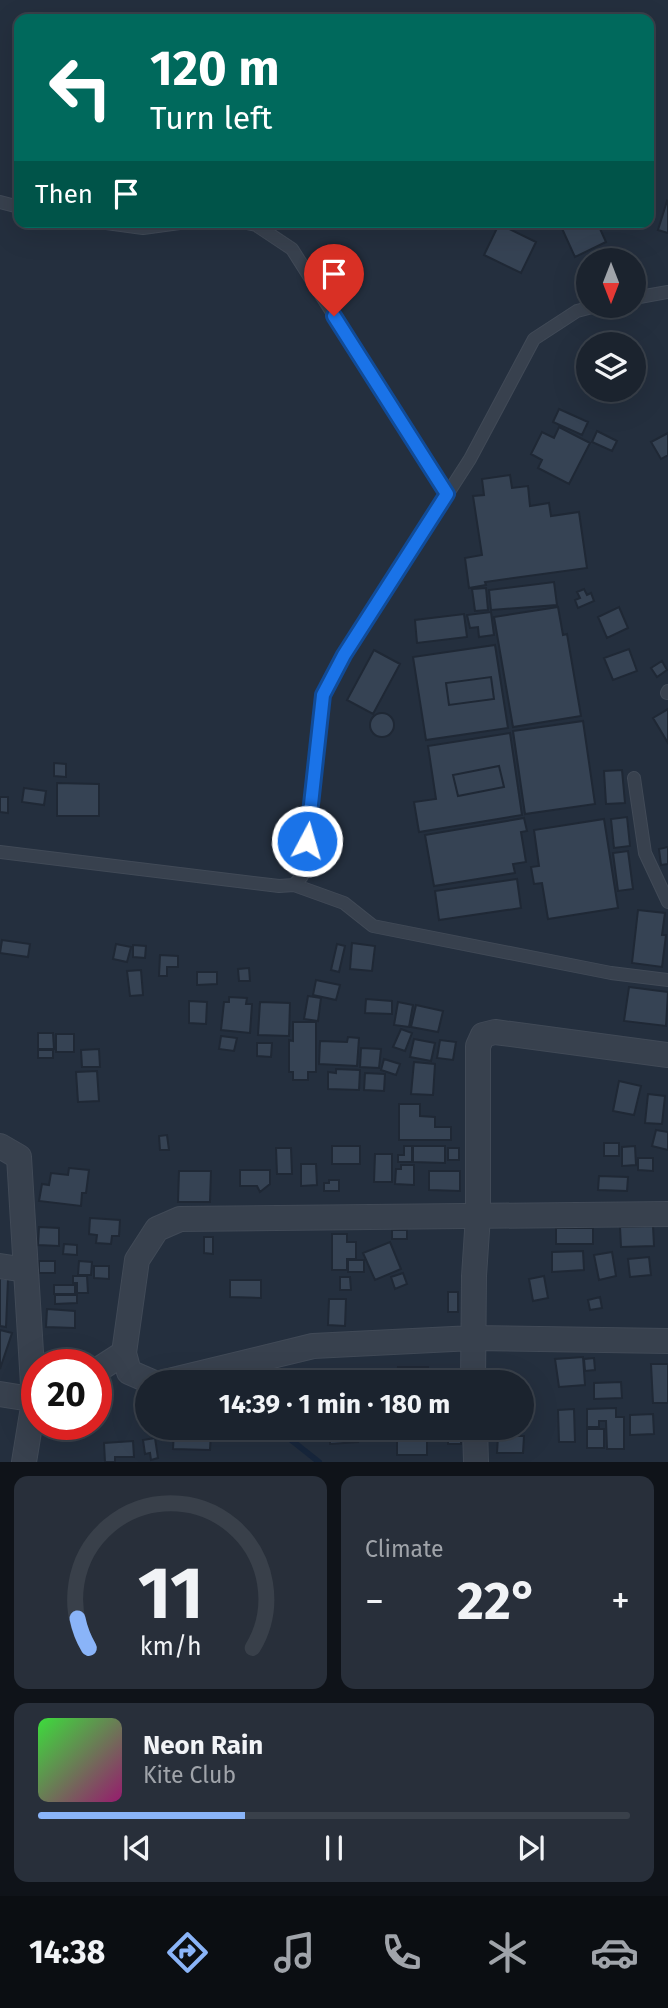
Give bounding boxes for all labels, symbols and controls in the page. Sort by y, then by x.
text: 120 m [150,39,280,98]
icon: left [35,42,126,133]
text: Turn left [150,99,272,137]
icon: arrive [107,175,145,213]
text: Then [35,179,93,210]
pin [304,244,364,316]
north arrow [576,248,646,318]
map controls [576,248,646,402]
icon: arrive [315,255,353,293]
button: layers [576,332,646,402]
position arrow [270,804,344,878]
speed limit sign: 20 [21,1349,112,1440]
text: 14:39 · 1 min · 180 m [219,1389,450,1420]
text: Climate [365,1535,444,1563]
text: 11 [137,1551,204,1638]
text: 22° [457,1570,538,1633]
text: − [365,1578,384,1624]
text: + [611,1578,630,1624]
text: km/h [140,1632,201,1662]
text: Neon Rain [143,1730,263,1761]
text: Kite Club [143,1761,236,1789]
icon: previous [118,1829,156,1867]
icon: pause [315,1829,353,1867]
icon: next [512,1829,550,1867]
icon: directions [163,1928,212,1977]
icon: music [270,1928,319,1977]
icon: phone [377,1928,426,1977]
icon: climate [483,1928,532,1977]
icon: car [590,1928,639,1977]
text: 14:38 [29,1933,105,1971]

